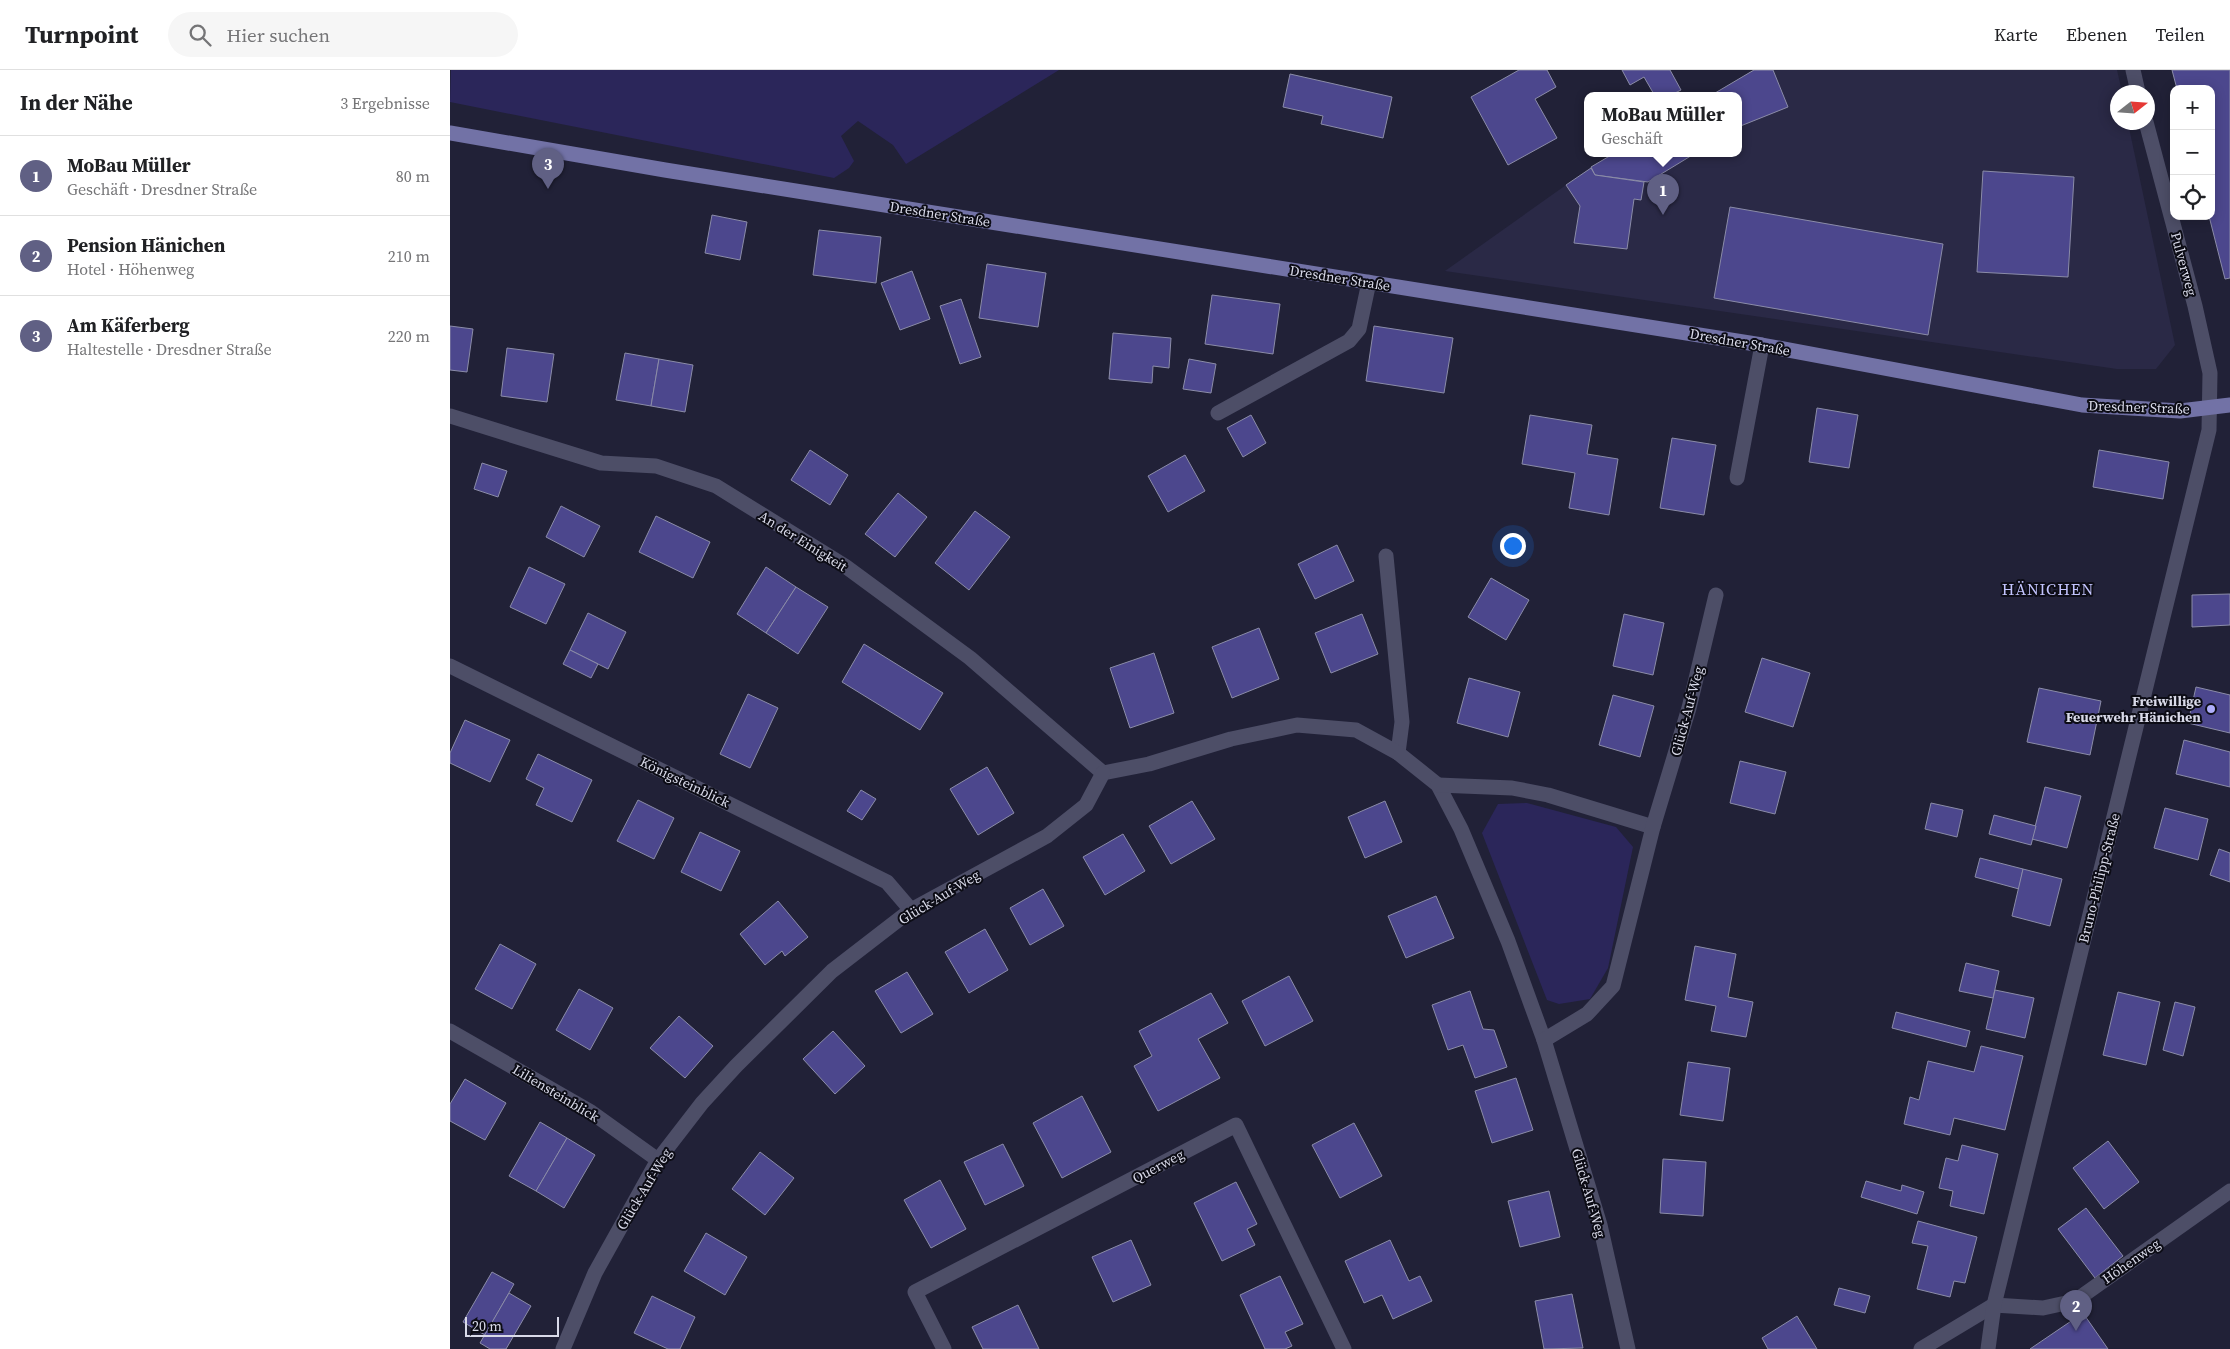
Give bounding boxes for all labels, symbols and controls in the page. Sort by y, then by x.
search box [168,12,518,57]
text: Turnpoint [25,18,138,51]
icon: search [186,21,214,49]
text: Hier suchen [226,22,330,48]
text: Karte [1994,22,2038,47]
text: Ebenen [2066,22,2127,47]
text: Teilen [2155,22,2205,47]
north arrow [2110,85,2155,130]
map controls [2170,85,2215,220]
button: + [2170,85,2215,130]
text: In der Nähe [20,88,133,117]
text: 3 Ergebnisse [340,92,430,114]
popup [1584,92,1742,157]
text: MoBau Müller [1601,101,1725,127]
text: Geschäft [1601,127,1663,149]
button: − [2170,130,2215,175]
pin: 3 [532,148,564,189]
text: MoBau Müller [67,152,191,178]
text: 1 [32,165,40,187]
text: 80 m [396,165,430,187]
pin: 1 [1647,174,1679,215]
button: locate [2170,175,2215,220]
text: Geschäft · Dresdner Straße [67,178,257,200]
street label: Dresdner Straße [888,196,992,232]
street label: Pulverweg [2166,230,2202,298]
text: Pension Hänichen [67,232,225,258]
text: 2 [32,245,40,267]
text: 210 m [388,245,430,267]
text: Hotel · Höhenweg [67,258,194,280]
street label: Dresdner Straße [1288,260,1392,296]
text: Am Käferberg [67,312,190,338]
street label: Dresdner Straße [1688,323,1792,361]
text: 3 [32,325,40,347]
text: 220 m [388,325,430,347]
text: Haltestelle · Dresdner Straße [67,338,272,360]
street label: Dresdner Straße [2088,395,2190,419]
street label: An der Einigkeit [755,506,851,576]
your location [1500,533,1526,559]
district label: HÄNICHEN [2002,578,2094,600]
street label: Glück-Auf-Weg [1665,664,1709,758]
place label: Freiwillige Feuerwehr Hänichen [2066,691,2201,727]
marker: Freiwillige Feuerwehr Hänichen [2205,703,2217,715]
street label: Königsteinblick [637,752,734,813]
street label: Bruno-Philipp-Straße [2073,811,2125,945]
street label: Glück-Auf-Weg [894,865,984,929]
street label: Liliensteinblick [509,1059,603,1127]
street label: Glück-Auf-Weg [612,1144,676,1234]
street label: Querweg [1129,1144,1187,1188]
street label: Glück-Auf-Weg [1567,1146,1611,1240]
street label: Höhenweg [2098,1234,2164,1288]
pin: 2 [2060,1290,2092,1331]
scale bar [465,1314,559,1337]
text: 20 m [472,1316,502,1336]

